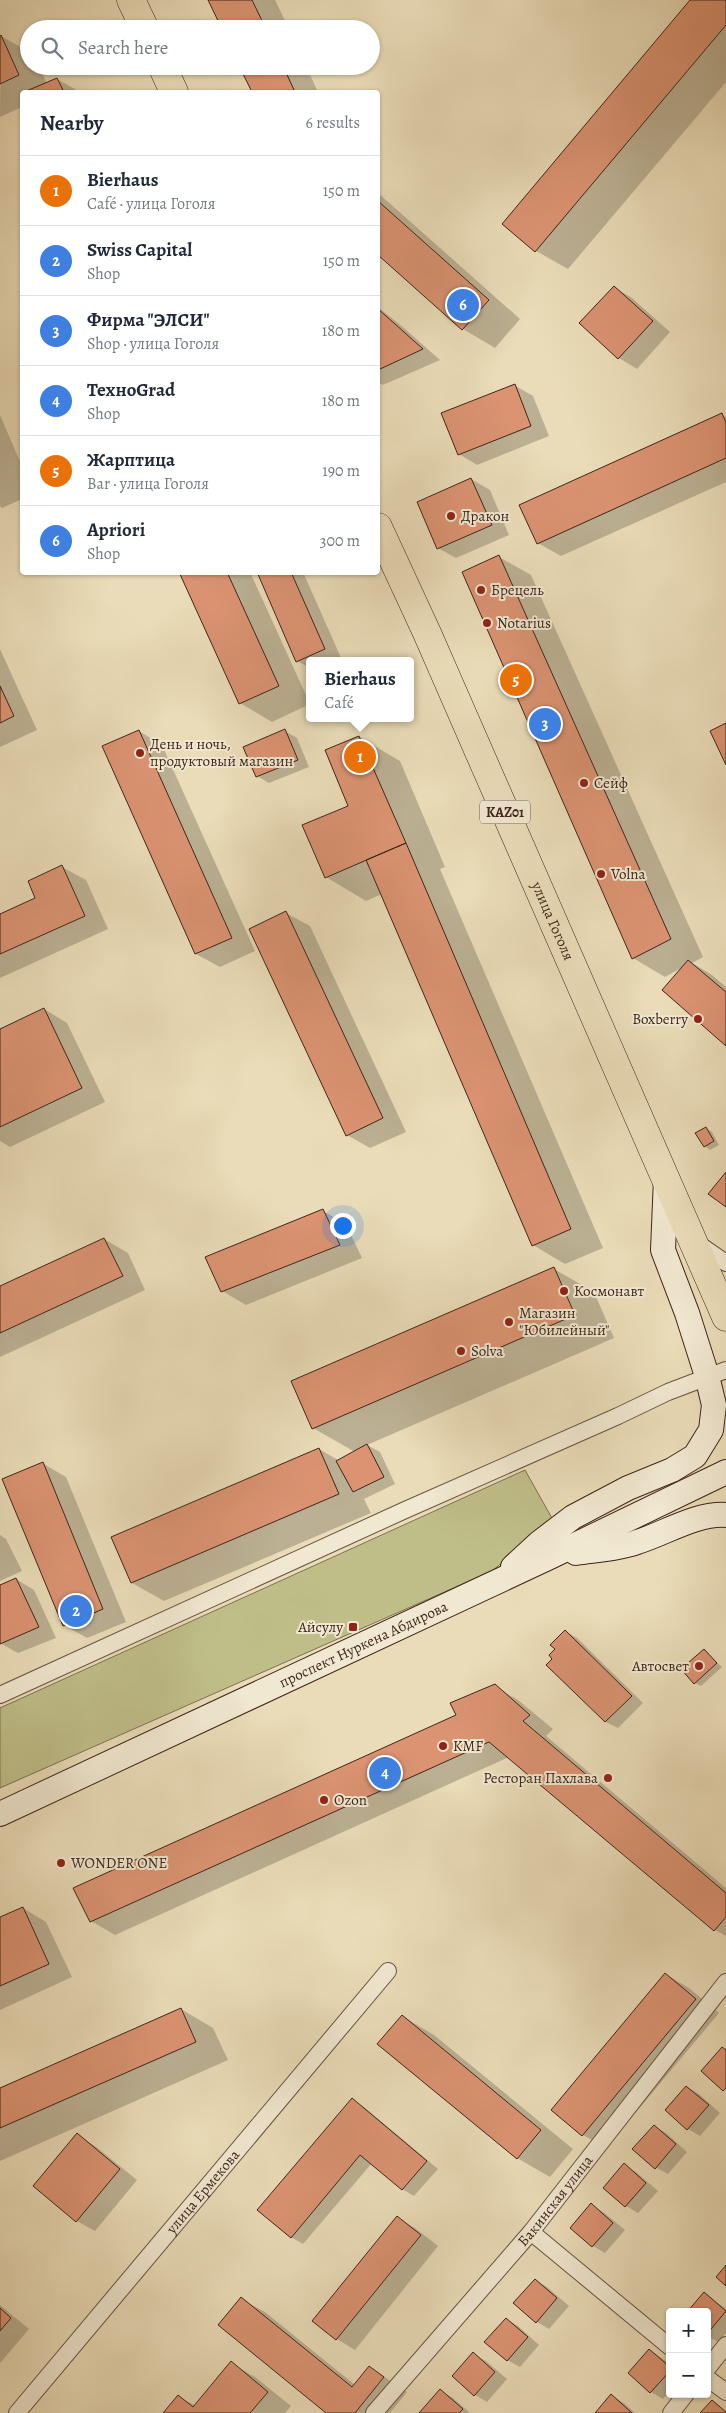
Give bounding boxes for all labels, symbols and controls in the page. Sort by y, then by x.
search box [20,20,380,75]
icon: search [38,34,66,62]
text: Search here [78,35,168,61]
text: Nearby [40,109,103,137]
text: 6 results [306,112,360,134]
text: Bierhaus [87,167,158,193]
text: 1 [53,180,59,202]
text: 150 m [323,180,360,202]
text: Café · улица Гоголя [87,193,215,215]
text: Swiss Capital [87,237,192,263]
text: 2 [52,250,60,272]
text: 150 m [323,250,360,272]
text: Shop [87,263,120,285]
pin: 6 [447,286,479,324]
text: Фирма "ЭЛСИ" [87,307,210,333]
text: 3 [53,320,59,342]
text: 180 m [322,320,360,342]
text: Shop · улица Гоголя [87,333,219,355]
text: ТехноGrad [87,377,175,403]
text: 4 [52,390,60,412]
text: 180 m [322,390,360,412]
text: Shop [87,403,120,425]
text: Жарптица [87,447,175,473]
text: 5 [53,460,59,482]
text: 190 m [322,460,360,482]
text: Bar · улица Гоголя [87,473,209,495]
place label: Дракон [461,506,509,526]
marker: Дракон [445,510,457,522]
text: Apriori [87,517,145,543]
text: 6 [52,530,60,552]
text: 300 m [320,530,360,552]
text: Shop [87,543,120,565]
place label: Брецель [491,580,544,600]
marker: Брецель [475,584,487,596]
place label: Notarius [497,613,551,633]
marker: Notarius [481,617,493,629]
popup [306,657,414,722]
pin: 5 [500,661,532,699]
text: Bierhaus [324,666,396,692]
text: Café [324,692,354,714]
pin: 3 [529,705,561,743]
place label: День и ночь, продуктовый магазин [150,734,293,771]
pin: 1 [344,738,376,776]
marker: День и ночь, продуктовый магазин [134,747,146,759]
place label: Сейф [594,773,628,793]
marker: Сейф [578,777,590,789]
road number: KАZ01 [480,800,530,824]
place label: Volna [610,864,645,884]
marker: Volna [595,868,607,880]
street label: улица Гоголя [527,878,579,963]
place label: Boxberry [632,1009,688,1029]
marker: Boxberry [692,1013,704,1025]
your location [330,1213,356,1239]
place label: Космонавт [574,1281,645,1301]
marker: Космонавт [558,1285,570,1297]
place label: Магазин "Юбилейный" [519,1303,609,1340]
marker: Магазин "Юбилейный" [503,1316,515,1328]
place label: Solva [471,1341,503,1361]
marker: Solva [455,1345,467,1357]
pin: 2 [60,1592,92,1630]
street label: проспект Нуркена Абдирова [276,1596,451,1692]
place label: Айсулу [297,1617,343,1637]
marker: Айсулу [347,1621,359,1633]
place label: Автосвет [631,1656,689,1676]
marker: Автосвет [693,1660,705,1672]
place label: KMF [453,1736,483,1756]
marker: KMF [437,1740,449,1752]
pin: 4 [369,1754,401,1792]
place label: Ресторан Пахлава [483,1768,598,1788]
marker: Ресторан Пахлава [602,1772,614,1784]
place label: Ozon [334,1790,367,1810]
marker: Ozon [318,1794,330,1806]
place label: WONDER ONE [70,1853,167,1873]
marker: WONDER ONE [55,1857,67,1869]
street label: улица Ермекова [161,2145,244,2239]
street label: Бакинская улица [513,2151,597,2251]
map controls [666,2308,711,2398]
button: + [666,2308,711,2353]
button: − [666,2353,711,2398]

